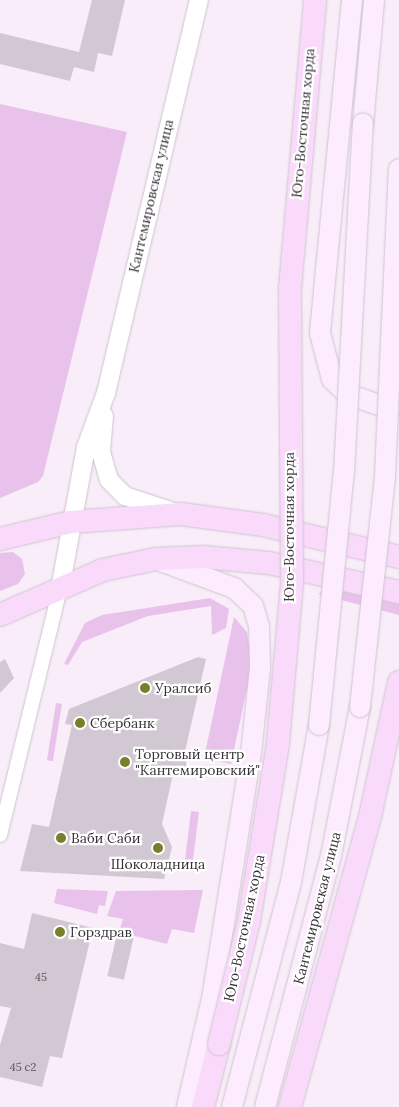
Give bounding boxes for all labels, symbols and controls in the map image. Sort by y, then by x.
street label: Юго-Восточная хорда [288,48,318,198]
street label: Кантемировская улица [125,118,177,274]
street label: Юго-Восточная хорда [281,452,297,602]
place label: Уралсиб [155,680,211,696]
marker: Уралсиб [139,682,151,694]
place label: Сбербанк [90,715,154,731]
marker: Сбербанк [74,717,86,729]
place label: Торговый центр "Кантемировский" [135,746,260,779]
marker: Торговый центр "Кантемировский" [119,756,131,768]
place label: Ваби Саби [71,830,140,846]
street label: Кантемировская улица [290,830,344,986]
marker: Ваби Саби [55,832,67,844]
marker: Шоколадница [152,842,164,854]
street label: Юго-Восточная хорда [220,853,268,1003]
place label: Шоколадница [111,856,205,872]
place label: Горздрав [70,924,132,940]
marker: Горздрав [54,926,66,938]
house number: 45 [35,970,47,984]
house number: 45 с2 [10,1060,36,1074]

